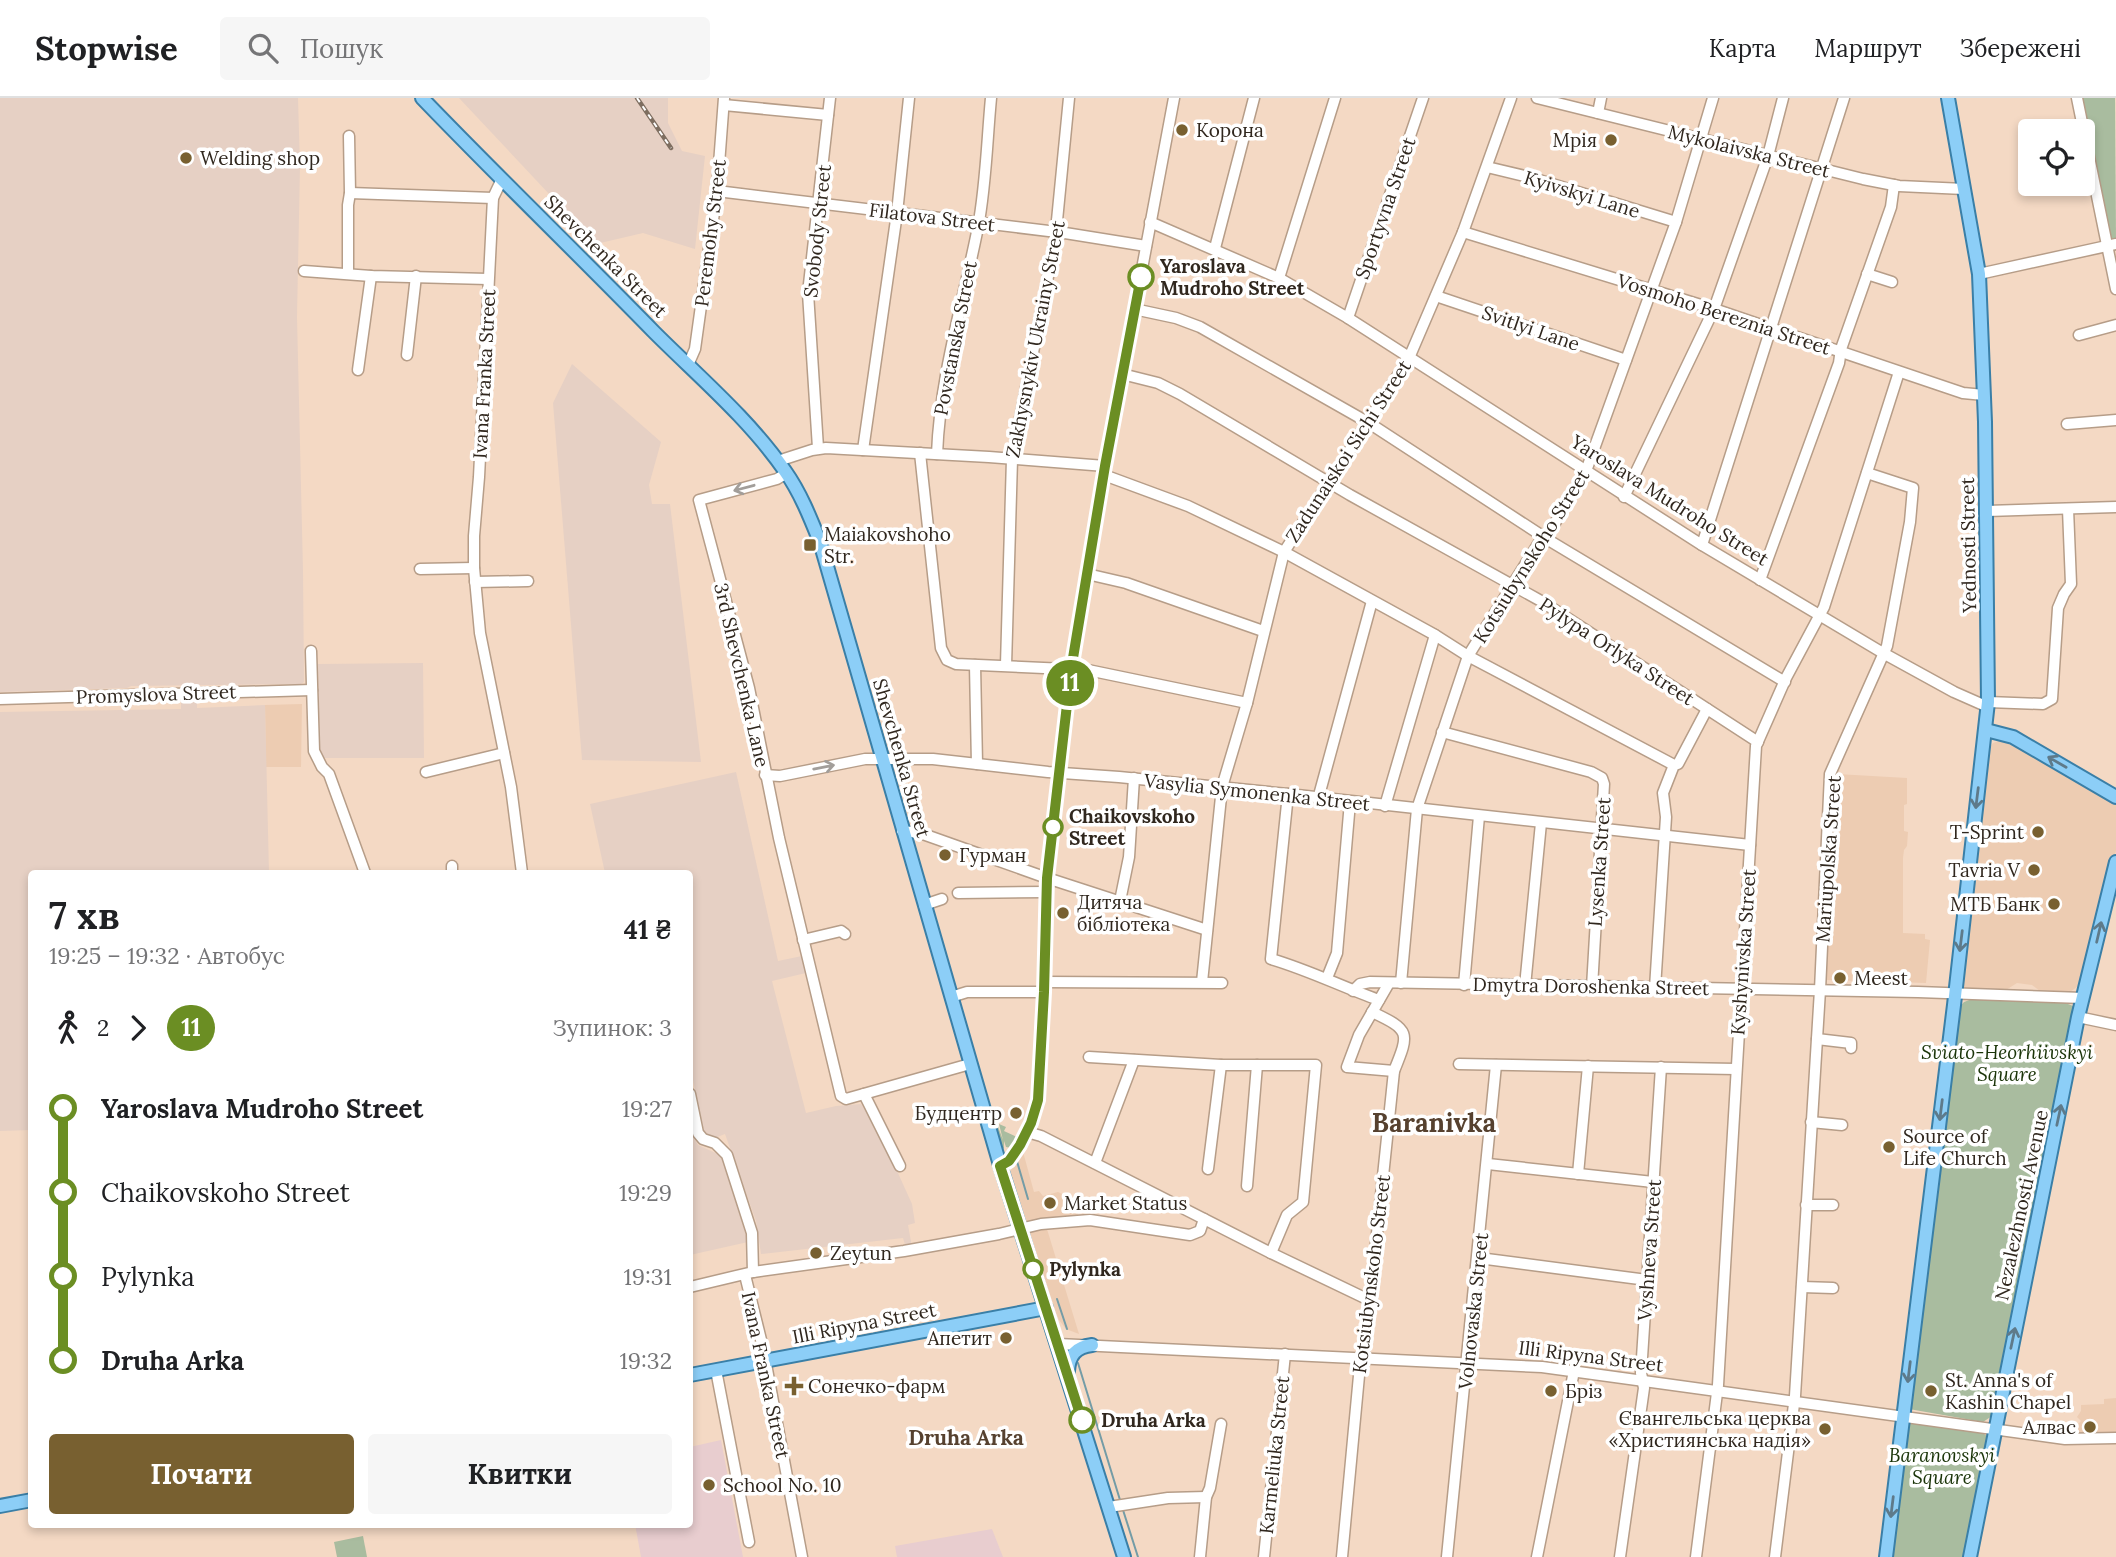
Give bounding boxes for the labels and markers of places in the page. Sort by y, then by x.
place label: Корона [1196,118,1264,142]
marker: Корона [1174,122,1190,138]
place label: Мрія [1553,128,1597,152]
marker: Мрія [1603,132,1619,148]
place label: Welding shop [200,146,320,170]
marker: Welding shop [178,150,194,166]
place label: Yaroslava Mudroho Street [1160,254,1306,300]
marker: Yaroslava Mudroho Street [1128,264,1154,290]
place label: Maiakovshoho Str. [824,522,951,568]
marker: Maiakovshoho Str. [802,537,818,553]
place label: Chaikovskoho Street [1069,804,1195,850]
marker: Chaikovskoho Street [1043,817,1063,837]
place label: T-Sprint [1950,820,2025,844]
marker: T-Sprint [2030,824,2046,840]
place label: Гурман [959,843,1026,867]
marker: Гурман [937,847,953,863]
place label: Tavria V [1948,858,2021,882]
marker: Tavria V [2026,862,2042,878]
place label: Дитяча бібліотека [1077,890,1171,936]
place label: МТБ Банк [1950,892,2041,916]
marker: МТБ Банк [2046,896,2062,912]
marker: Дитяча бібліотека [1055,905,1071,921]
place label: Meest [1854,966,1909,990]
marker: Meest [1832,970,1848,986]
place label: Будцентр [914,1101,1002,1125]
marker: Будцентр [1008,1105,1024,1121]
place label: Source of Life Church [1903,1124,2007,1170]
marker: Source of Life Church [1881,1139,1897,1155]
place label: Market Status [1064,1191,1187,1215]
marker: Market Status [1042,1195,1058,1211]
place label: Zeytun [830,1241,892,1265]
marker: Zeytun [808,1245,824,1261]
place label: Pylynka [1049,1257,1121,1281]
marker: Pylynka [1023,1259,1043,1279]
place label: Апетит [926,1326,992,1350]
marker: Апетит [998,1330,1014,1346]
place label: St. Anna's of Kashin Chapel [1945,1368,2071,1414]
place label: Сонечко-фарм [808,1374,946,1398]
marker: Сонечко-фарм [786,1378,802,1394]
place label: Бріз [1565,1379,1603,1403]
marker: Бріз [1543,1383,1559,1399]
marker: St. Anna's of Kashin Chapel [1923,1383,1939,1399]
place label: Євангельська церква «Християнська надія» [1608,1406,1811,1452]
marker: Druha Arka [1069,1407,1095,1433]
place label: Druha Arka [1101,1408,1206,1432]
place label: Алвас [2022,1415,2076,1439]
marker: Алвас [2082,1419,2098,1435]
marker: Євангельська церква «Християнська надія» [1817,1421,1833,1437]
place label: School No. 10 [723,1473,841,1497]
marker: School No. 10 [701,1477,717,1493]

